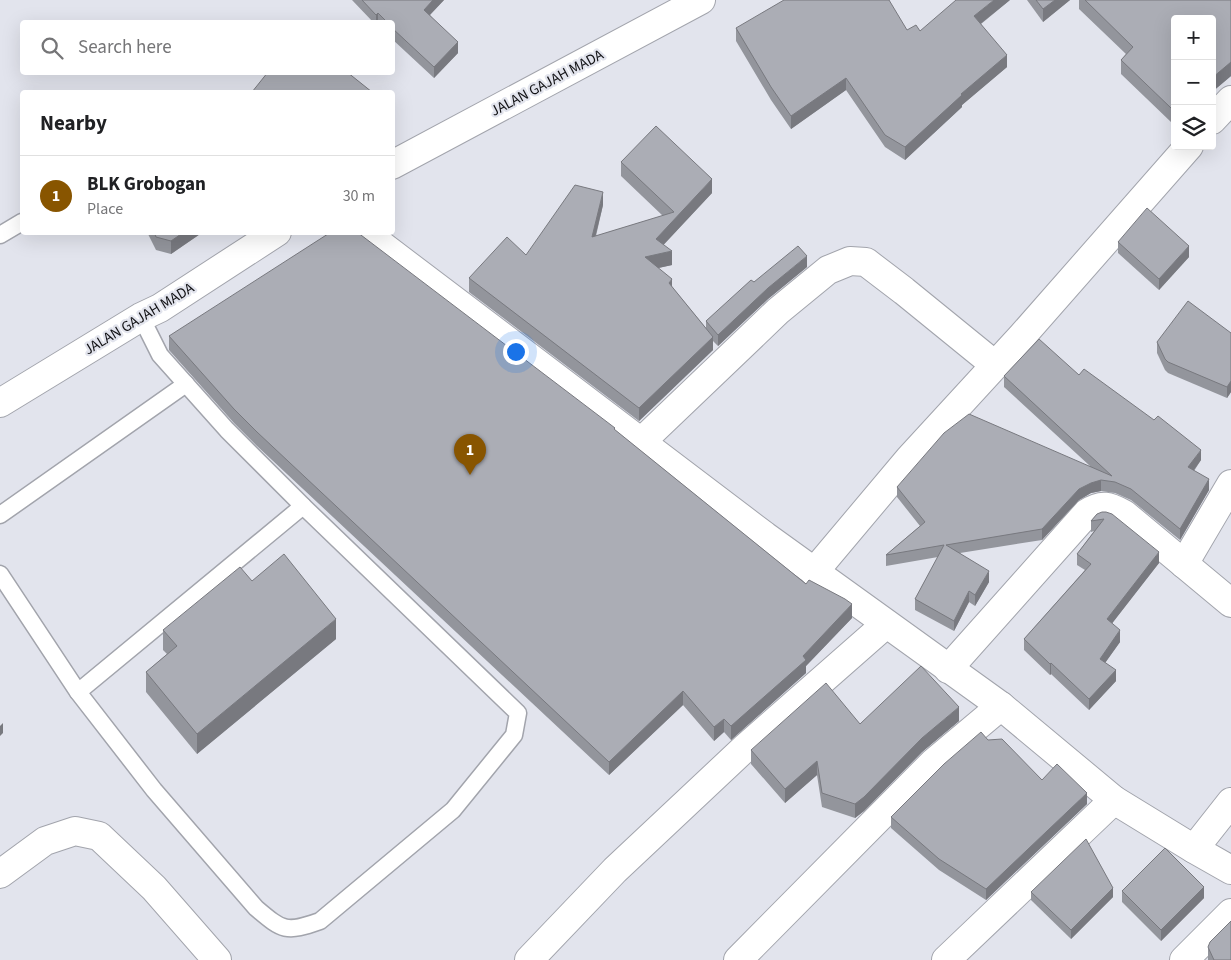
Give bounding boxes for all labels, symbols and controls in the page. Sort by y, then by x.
map controls [1171,15,1216,150]
button: + [1171,15,1216,60]
search box [20,20,395,75]
icon: search [38,34,66,62]
text: Search here [78,34,172,61]
street label: JALAN GAJAH MADA [487,44,608,122]
button: − [1171,60,1216,105]
button: layers [1171,105,1216,150]
text: Nearby [40,108,107,138]
text: BLK Grobogan [87,171,206,198]
text: 1 [52,185,60,207]
text: 30 m [343,185,375,207]
text: Place [87,198,123,220]
street label: JALAN GAJAH MADA [80,277,199,360]
your location [503,339,529,365]
pin: 1 [454,434,486,475]

